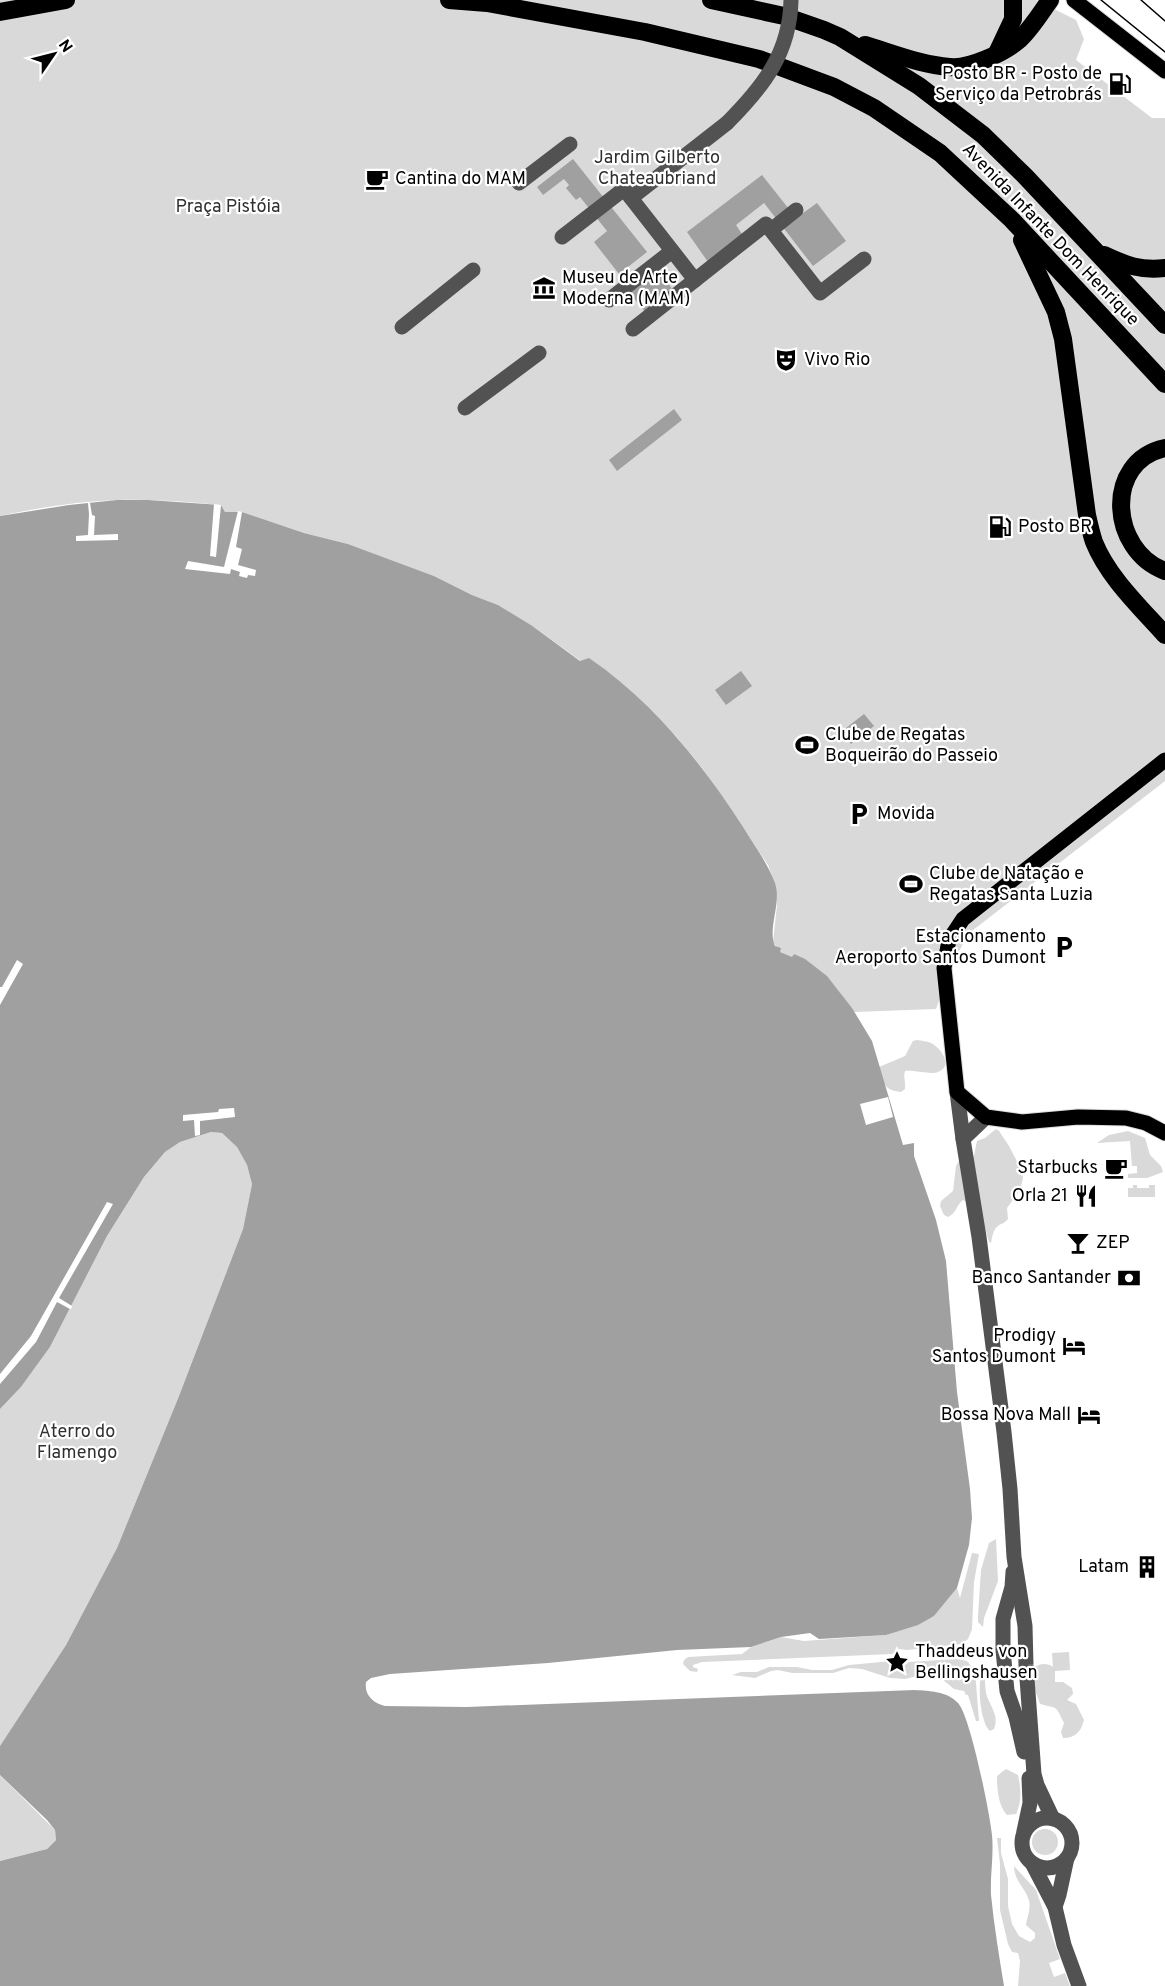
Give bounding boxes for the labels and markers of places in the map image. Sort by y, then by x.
place label: Posto BR - Posto de Serviço da Petrobrás [935,63,1102,107]
fuel station icon: Posto BR - Posto de Serviço da Petrobrás [1107,71,1133,97]
cafe icon: Cantina do MAM [364,166,390,192]
place label: Cantina do MAM [395,168,526,191]
place label: Museu de Arte Moderna (MAM) [562,267,690,311]
museum icon: Museu de Arte Moderna (MAM) [531,275,557,301]
theatre icon: Vivo Rio [773,347,799,373]
place label: Vivo Rio [804,349,870,372]
fuel station icon: Posto BR [987,514,1013,540]
place label: Posto BR [1018,516,1092,539]
place label: Clube de Regatas Boqueirão do Passeio [825,724,998,768]
sports icon: Clube de Regatas Boqueirão do Passeio [794,732,820,758]
parking icon: Movida [846,801,872,827]
place label: Movida [877,803,935,826]
place label: Clube de Natação e Regatas Santa Luzia [929,863,1093,907]
sports icon: Clube de Natação e Regatas Santa Luzia [898,871,924,897]
place label: Estacionamento Aeroporto Santos Dumont [835,926,1046,970]
parking icon: Estacionamento Aeroporto Santos Dumont [1051,934,1077,960]
cafe icon: Starbucks [1103,1155,1129,1181]
place label: Starbucks [1017,1157,1098,1180]
restaurant icon: Orla 21 [1073,1183,1099,1209]
place label: Orla 21 [1012,1185,1068,1208]
bar icon: ZEP [1065,1230,1091,1256]
place label: ZEP [1096,1232,1130,1255]
bank icon: Banco Santander [1116,1265,1142,1291]
place label: Banco Santander [971,1267,1111,1290]
place label: Prodigy Santos Dumont [932,1325,1056,1369]
hotel icon: Prodigy Santos Dumont [1061,1333,1087,1359]
hotel icon: Bossa Nova Mall [1076,1402,1102,1428]
place label: Bossa Nova Mall [941,1404,1071,1427]
building icon: Latam [1134,1554,1160,1580]
place label: Latam [1078,1556,1129,1579]
place label: Thaddeus von Bellingshausen [915,1641,1038,1685]
place icon: Thaddeus von Bellingshausen [884,1649,910,1675]

